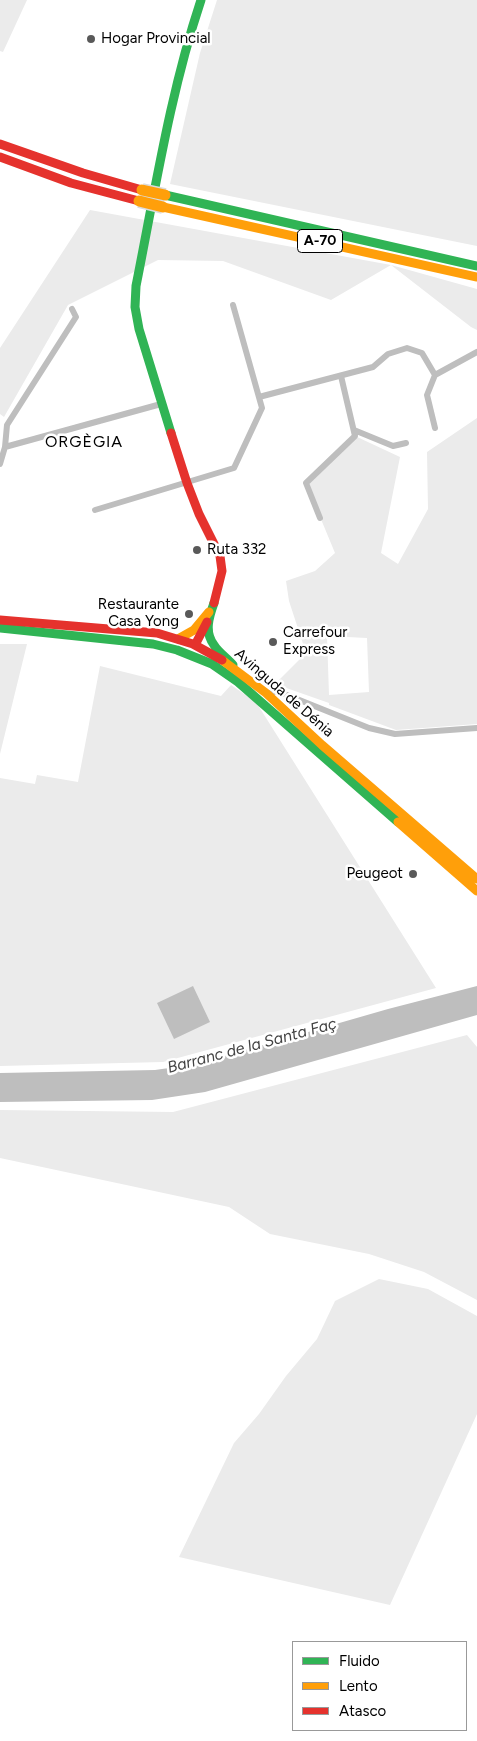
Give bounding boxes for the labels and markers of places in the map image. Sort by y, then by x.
place label: Hogar Provincial [101,30,211,48]
marker: Hogar Provincial [85,33,97,45]
place label: Ruta 332 [207,541,266,559]
marker: Ruta 332 [191,544,203,556]
place label: Restaurante Casa Yong [98,596,179,631]
marker: Restaurante Casa Yong [183,608,195,620]
place label: Carrefour Express [283,624,347,659]
marker: Carrefour Express [267,636,279,648]
place label: Peugeot [347,865,403,883]
marker: Peugeot [407,868,419,880]

